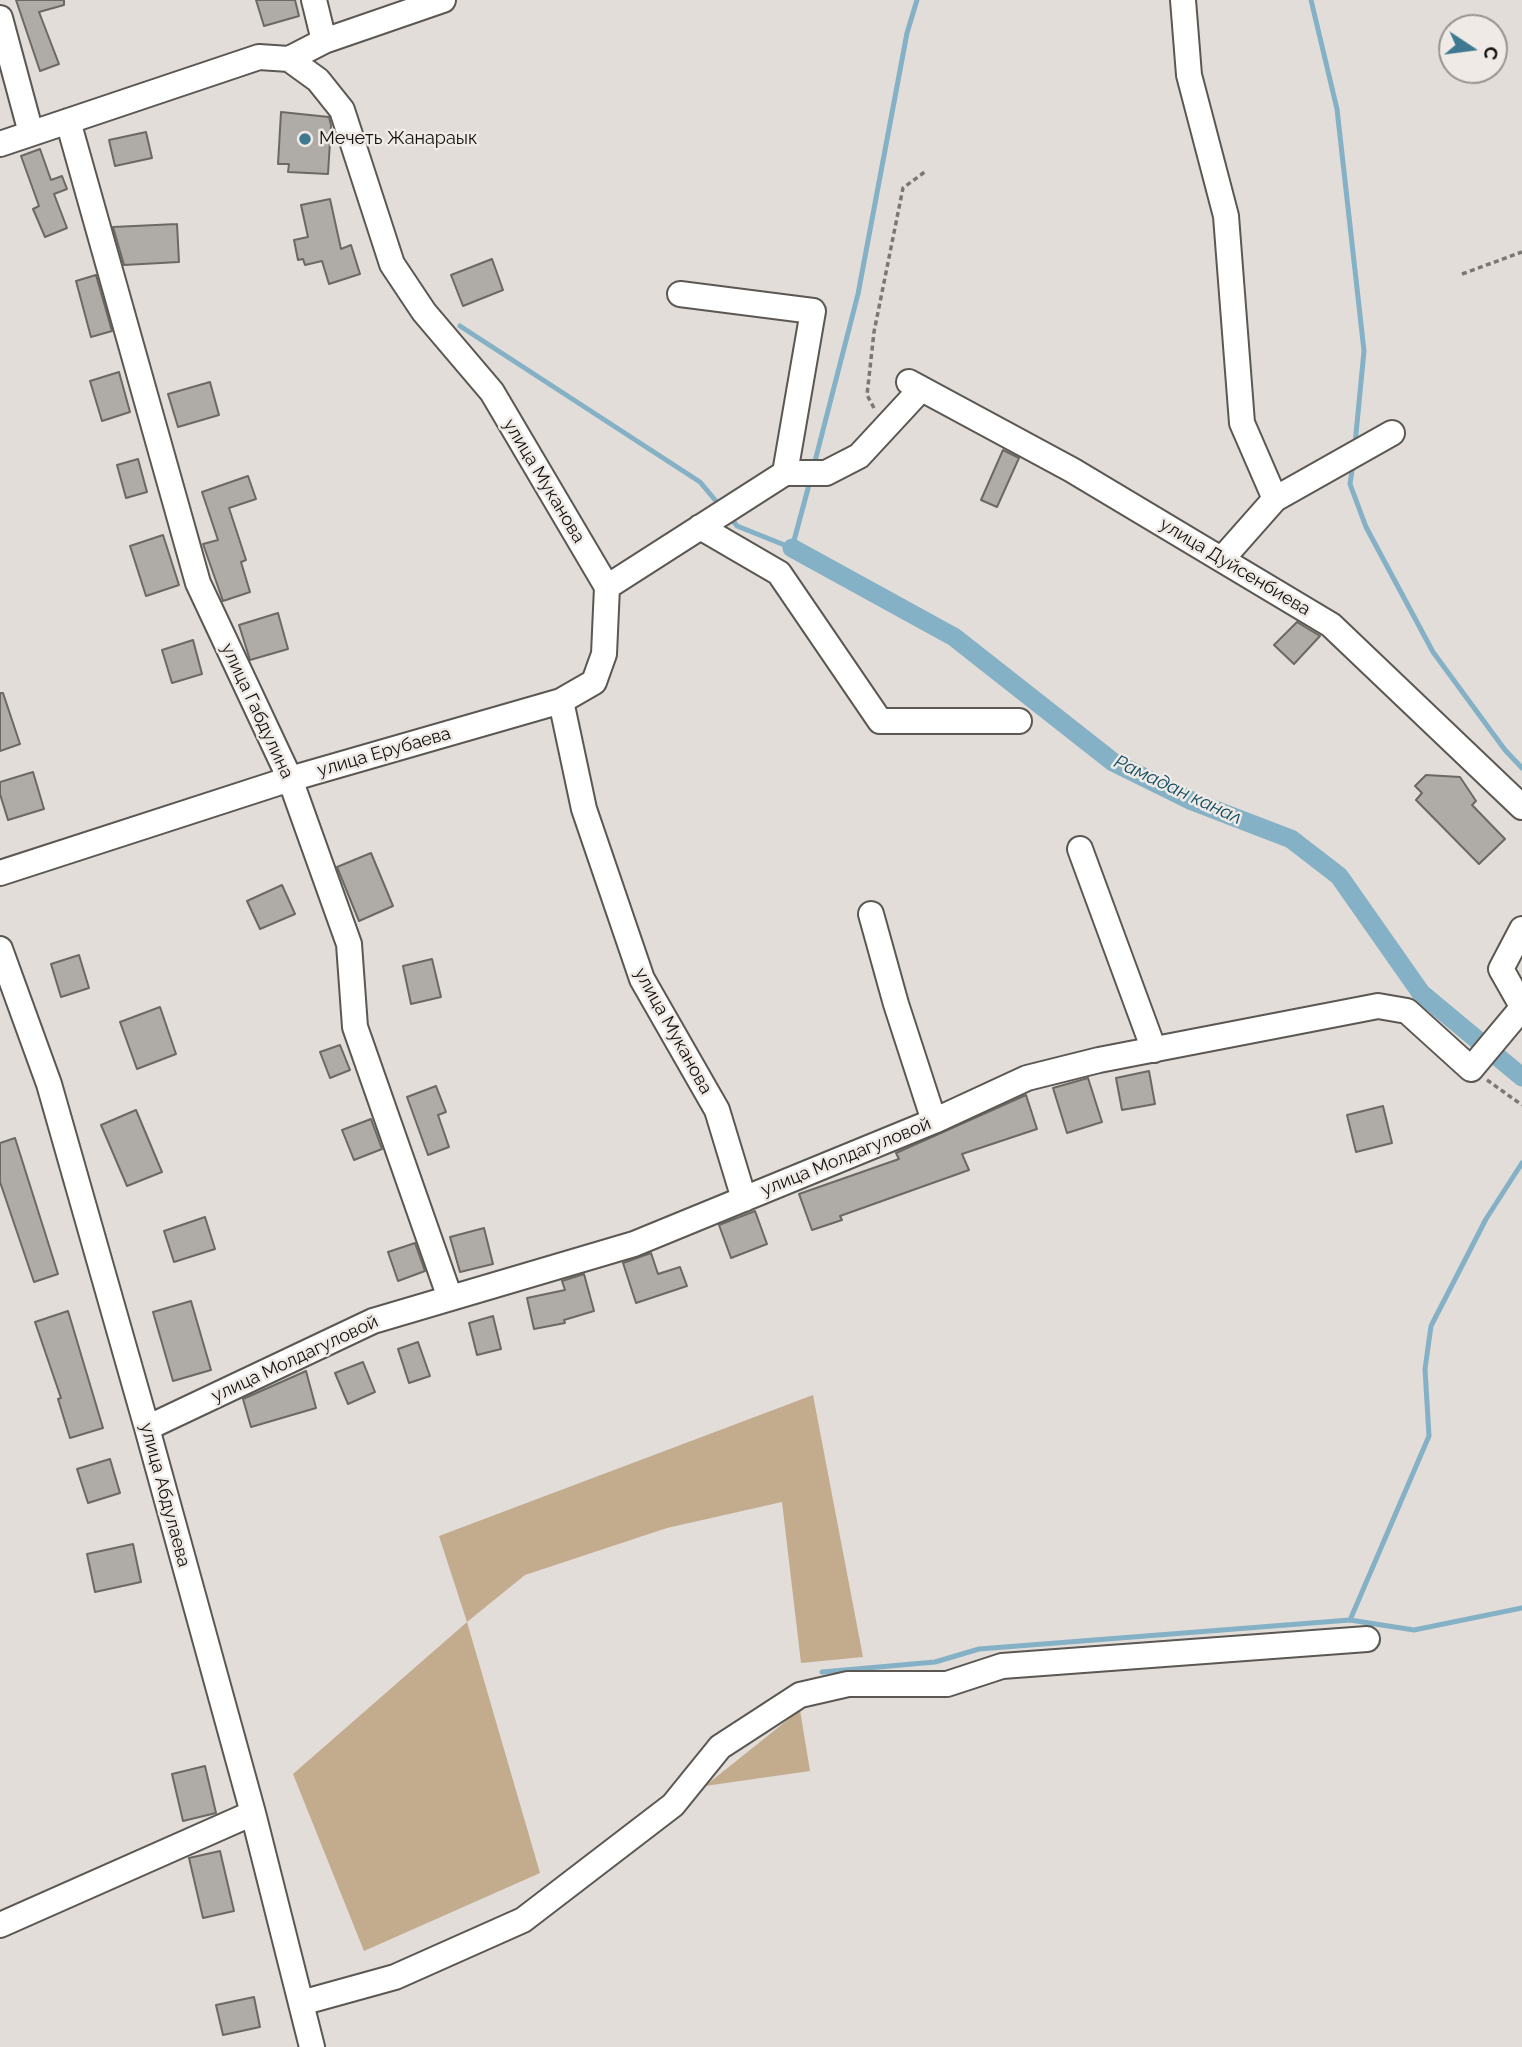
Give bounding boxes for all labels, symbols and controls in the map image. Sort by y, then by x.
north arrow [1438,14,1508,84]
text: С [1479,44,1504,62]
place label: Мечеть Жанараык [319,128,477,150]
marker: Мечеть Жанараык [297,131,313,147]
street label: улица Муканова [498,415,590,547]
street label: улица Дуйсенбиева [1156,513,1314,621]
street label: улица Габдулина [216,640,298,782]
street label: улица Ерубаева [315,723,453,781]
water label: Рамадан канал [1110,750,1246,830]
street label: улица Муканова [629,964,717,1098]
street label: улица Молдагуловой [758,1113,934,1201]
street label: улица Молдагуловой [208,1311,382,1407]
street label: улица Абдулаева [135,1421,195,1569]

